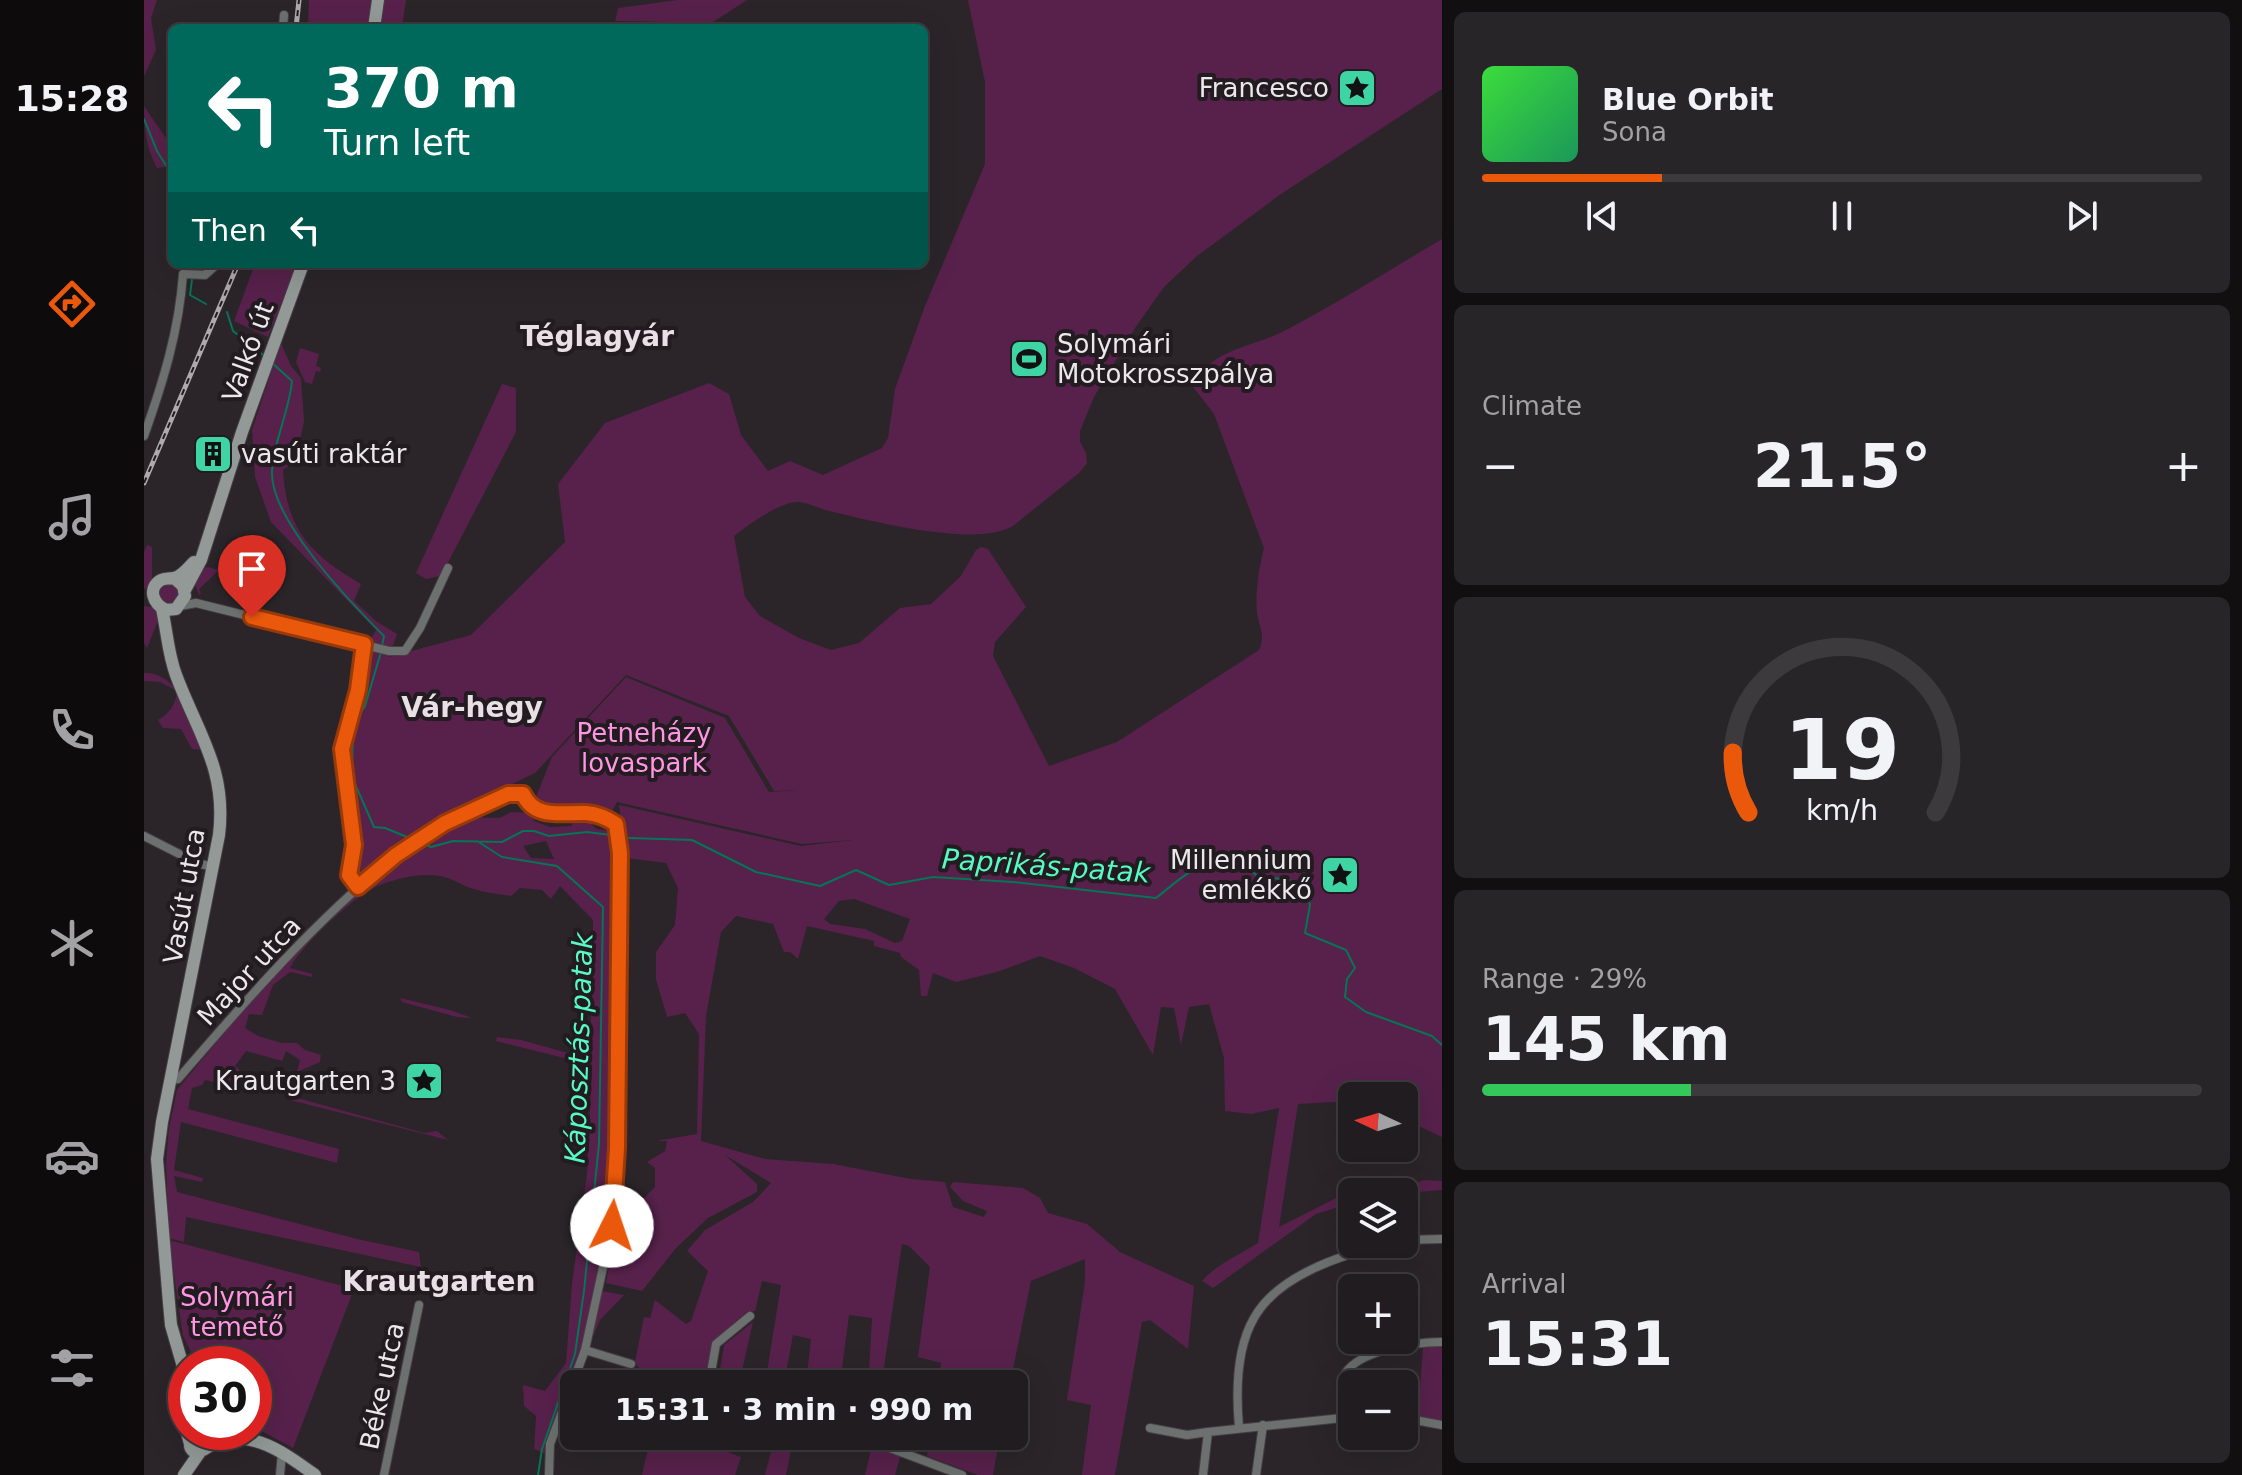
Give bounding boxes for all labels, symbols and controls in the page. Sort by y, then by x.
text: 370 m [324,55,519,120]
icon: left [192,56,296,160]
place icon: Francesco [1336,67,1378,109]
place label: Francesco [1199,73,1329,103]
text: 15:28 [15,78,129,119]
text: Blue Orbit [1602,82,1774,117]
text: Sona [1602,117,1667,147]
text: Turn left [324,122,470,163]
icon: previous [1580,194,1624,238]
icon: pause [1820,194,1864,238]
icon: next [2060,194,2104,238]
icon: left [283,208,327,252]
text: Then [192,213,267,248]
icon: directions [44,276,100,332]
street label: Valkó út [216,298,280,406]
district label: Téglagyár [520,320,674,353]
place label: Solymári Motokrosszpálya [1057,329,1274,389]
sports icon: Solymári Motokrosszpálya [1008,338,1050,380]
text: Climate [1482,391,1582,421]
text: 21.5° [1753,431,1931,501]
building icon: vasúti raktár [192,433,234,475]
place label: vasúti raktár [241,439,407,469]
text: − [1482,440,1519,491]
text: + [2165,440,2202,491]
icon: music [44,489,100,545]
pin [218,535,286,617]
icon: arrive [230,547,274,591]
district label: Vár-hegy [401,691,543,724]
icon: phone [44,702,100,758]
text: 19 [1784,702,1900,799]
park label: Petneházy lovaspark [577,718,711,778]
text: km/h [1806,794,1878,828]
street label: Vasút utca [157,826,211,966]
water label: Paprikás-patak [941,842,1153,890]
place label: Millennium emlékkő [1170,845,1312,905]
place icon: Millennium emlékkő [1319,854,1361,896]
street label: Major utca [191,911,307,1031]
icon: climate [44,915,100,971]
water label: Káposztás-patak [558,930,600,1164]
text: Range · 29% [1482,964,1647,994]
text: 145 km [1482,1004,1731,1074]
place icon: Krautgarten 3 [403,1060,445,1102]
place label: Krautgarten 3 [215,1066,396,1096]
north arrow [1338,1082,1418,1162]
map controls [1338,1082,1418,1450]
icon: car [44,1128,100,1184]
button: layers [1338,1178,1418,1258]
position arrow [570,1184,654,1268]
district label: Krautgarten [343,1265,535,1298]
text: Arrival [1482,1269,1566,1299]
button: + [1338,1274,1418,1354]
park label: Solymári temető [180,1282,294,1342]
text: 15:31 [1482,1309,1673,1379]
street label: Béke utca [354,1320,410,1452]
icon: filters [44,1340,100,1396]
speed limit sign: 30 [168,1346,272,1450]
button: − [1338,1370,1418,1450]
text: 15:31 · 3 min · 990 m [615,1392,973,1427]

